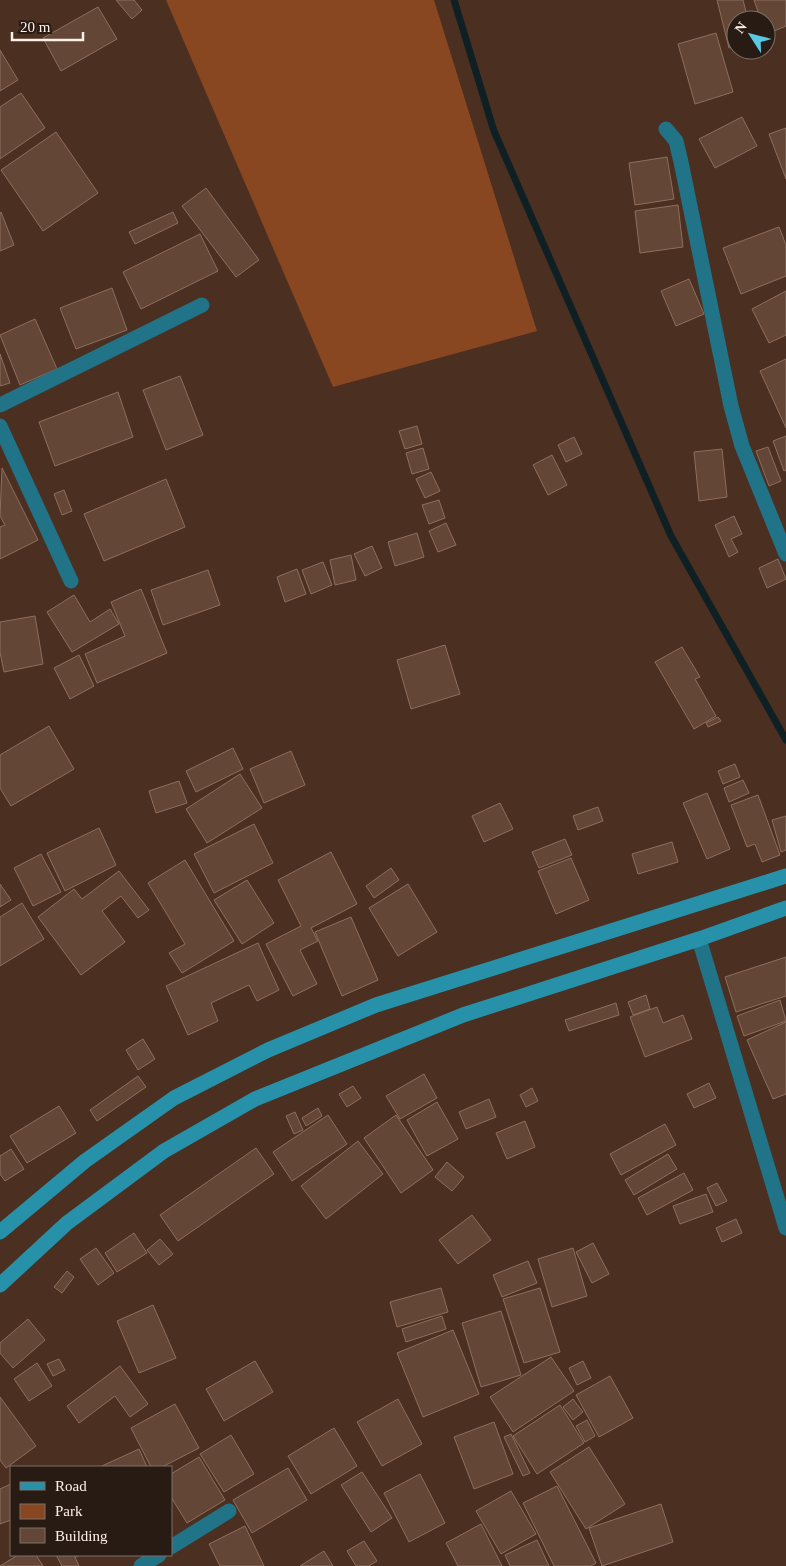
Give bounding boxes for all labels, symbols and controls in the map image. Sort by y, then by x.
scale bar [12,10,84,42]
north arrow [726,10,776,60]
text: 20 m [20,19,51,35]
text: N [732,19,750,36]
legend [10,1466,172,1556]
text: Road [55,1478,87,1494]
text: Park [55,1503,83,1519]
text: Building [55,1528,108,1544]

